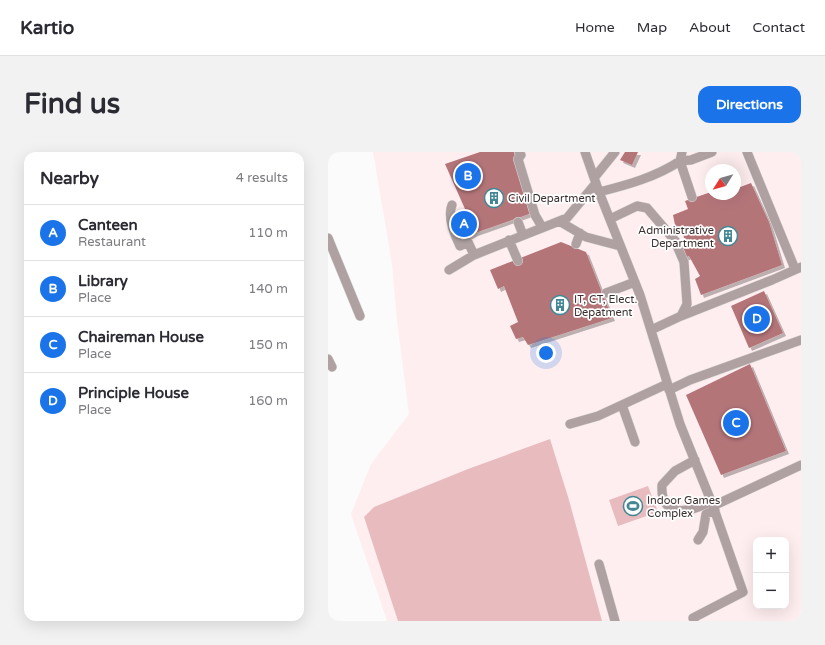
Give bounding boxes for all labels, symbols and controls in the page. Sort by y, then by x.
text: Kartio [20,17,74,39]
text: Home [575,19,615,36]
text: Map [637,19,667,36]
text: About [689,19,731,36]
text: Contact [753,19,805,36]
button: Directions [698,86,801,123]
text: Find us [24,87,120,121]
pin: B [455,161,481,191]
north arrow [705,164,741,200]
text: Nearby [40,168,99,189]
text: 4 results [236,170,288,186]
building icon: Civil Department [483,187,505,209]
place label: Civil Department [508,192,595,205]
pin: A [451,209,477,239]
text: Canteen [78,216,138,234]
place label: Administrative Department [638,224,714,250]
text: A [48,225,58,241]
text: 110 m [248,225,288,241]
building icon: Administrative Department [717,225,739,247]
text: Restaurant [78,234,146,250]
text: Library [78,272,128,290]
text: B [48,281,58,297]
text: 140 m [248,281,288,297]
text: Place [78,290,111,306]
place label: IT, CT, Elect. Depatment [574,293,638,319]
building icon: IT, CT, Elect. Depatment [549,294,571,316]
pin: D [744,304,770,334]
text: Chaireman House [78,328,204,346]
text: C [48,337,58,353]
text: 150 m [248,337,288,353]
your location [536,343,556,363]
text: Place [78,346,111,362]
text: Principle House [78,384,189,402]
text: D [48,393,58,409]
text: 160 m [248,393,288,409]
text: Place [78,402,111,418]
pin: C [723,408,749,438]
place label: Indoor Games Complex [647,494,720,520]
sports icon: Indoor Games Complex [622,495,644,517]
map controls [753,537,789,609]
button: + [753,537,789,573]
button: − [753,573,789,609]

